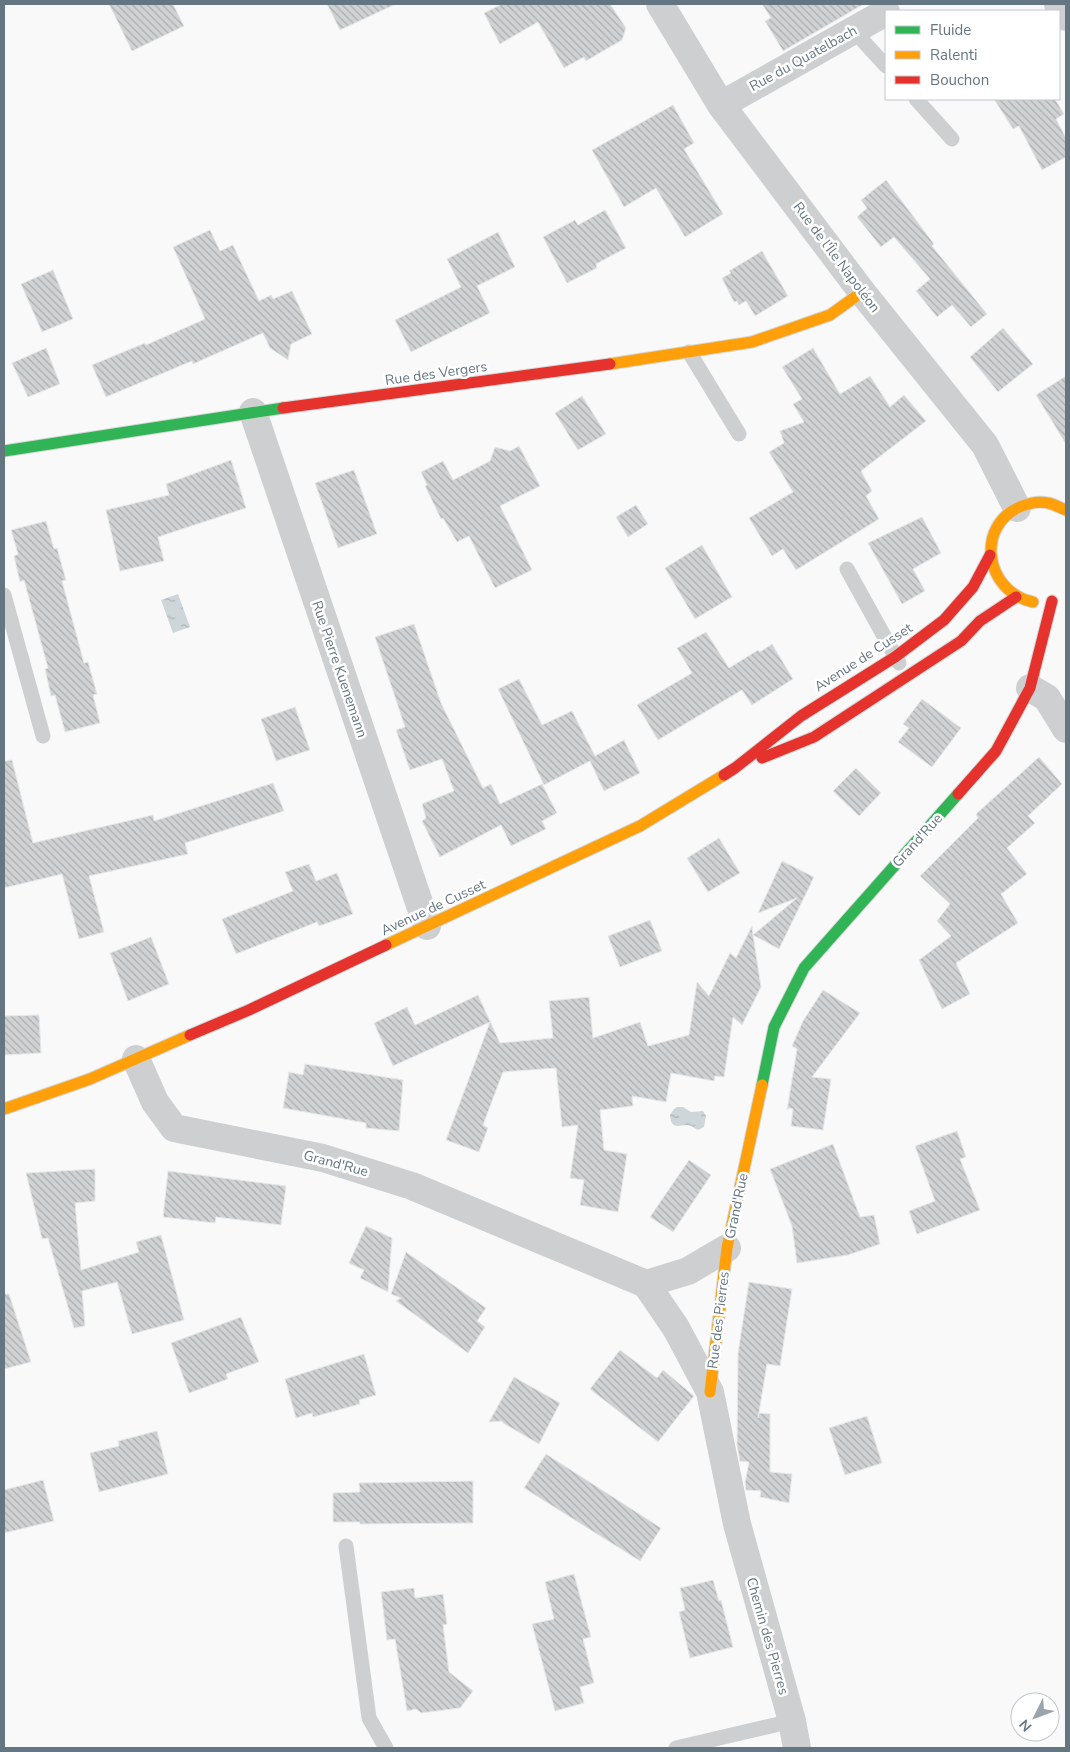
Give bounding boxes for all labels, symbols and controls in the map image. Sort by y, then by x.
legend [885,10,1060,100]
text: Fluide [930,20,971,40]
street label: Rue du Quatelbach [746,21,860,96]
text: Ralenti [930,45,978,65]
text: Bouchon [930,70,989,90]
street label: Rue de l'Île Napoléon [789,198,884,316]
street label: Rue des Vergers [384,357,489,390]
street label: Rue Pierre Kuenemann [307,598,372,740]
street label: Avenue de Cusset [811,619,916,696]
street label: Grand'Rue [888,809,947,871]
street label: Avenue de Cusset [378,875,489,940]
street label: Grand'Rue [301,1146,370,1181]
street label: Grand'Rue [720,1172,753,1241]
street label: Rue des Pierres [703,1270,734,1370]
street label: Chemin des Pierres [742,1575,793,1697]
north arrow [1010,1692,1060,1742]
text: N [1015,1715,1036,1736]

